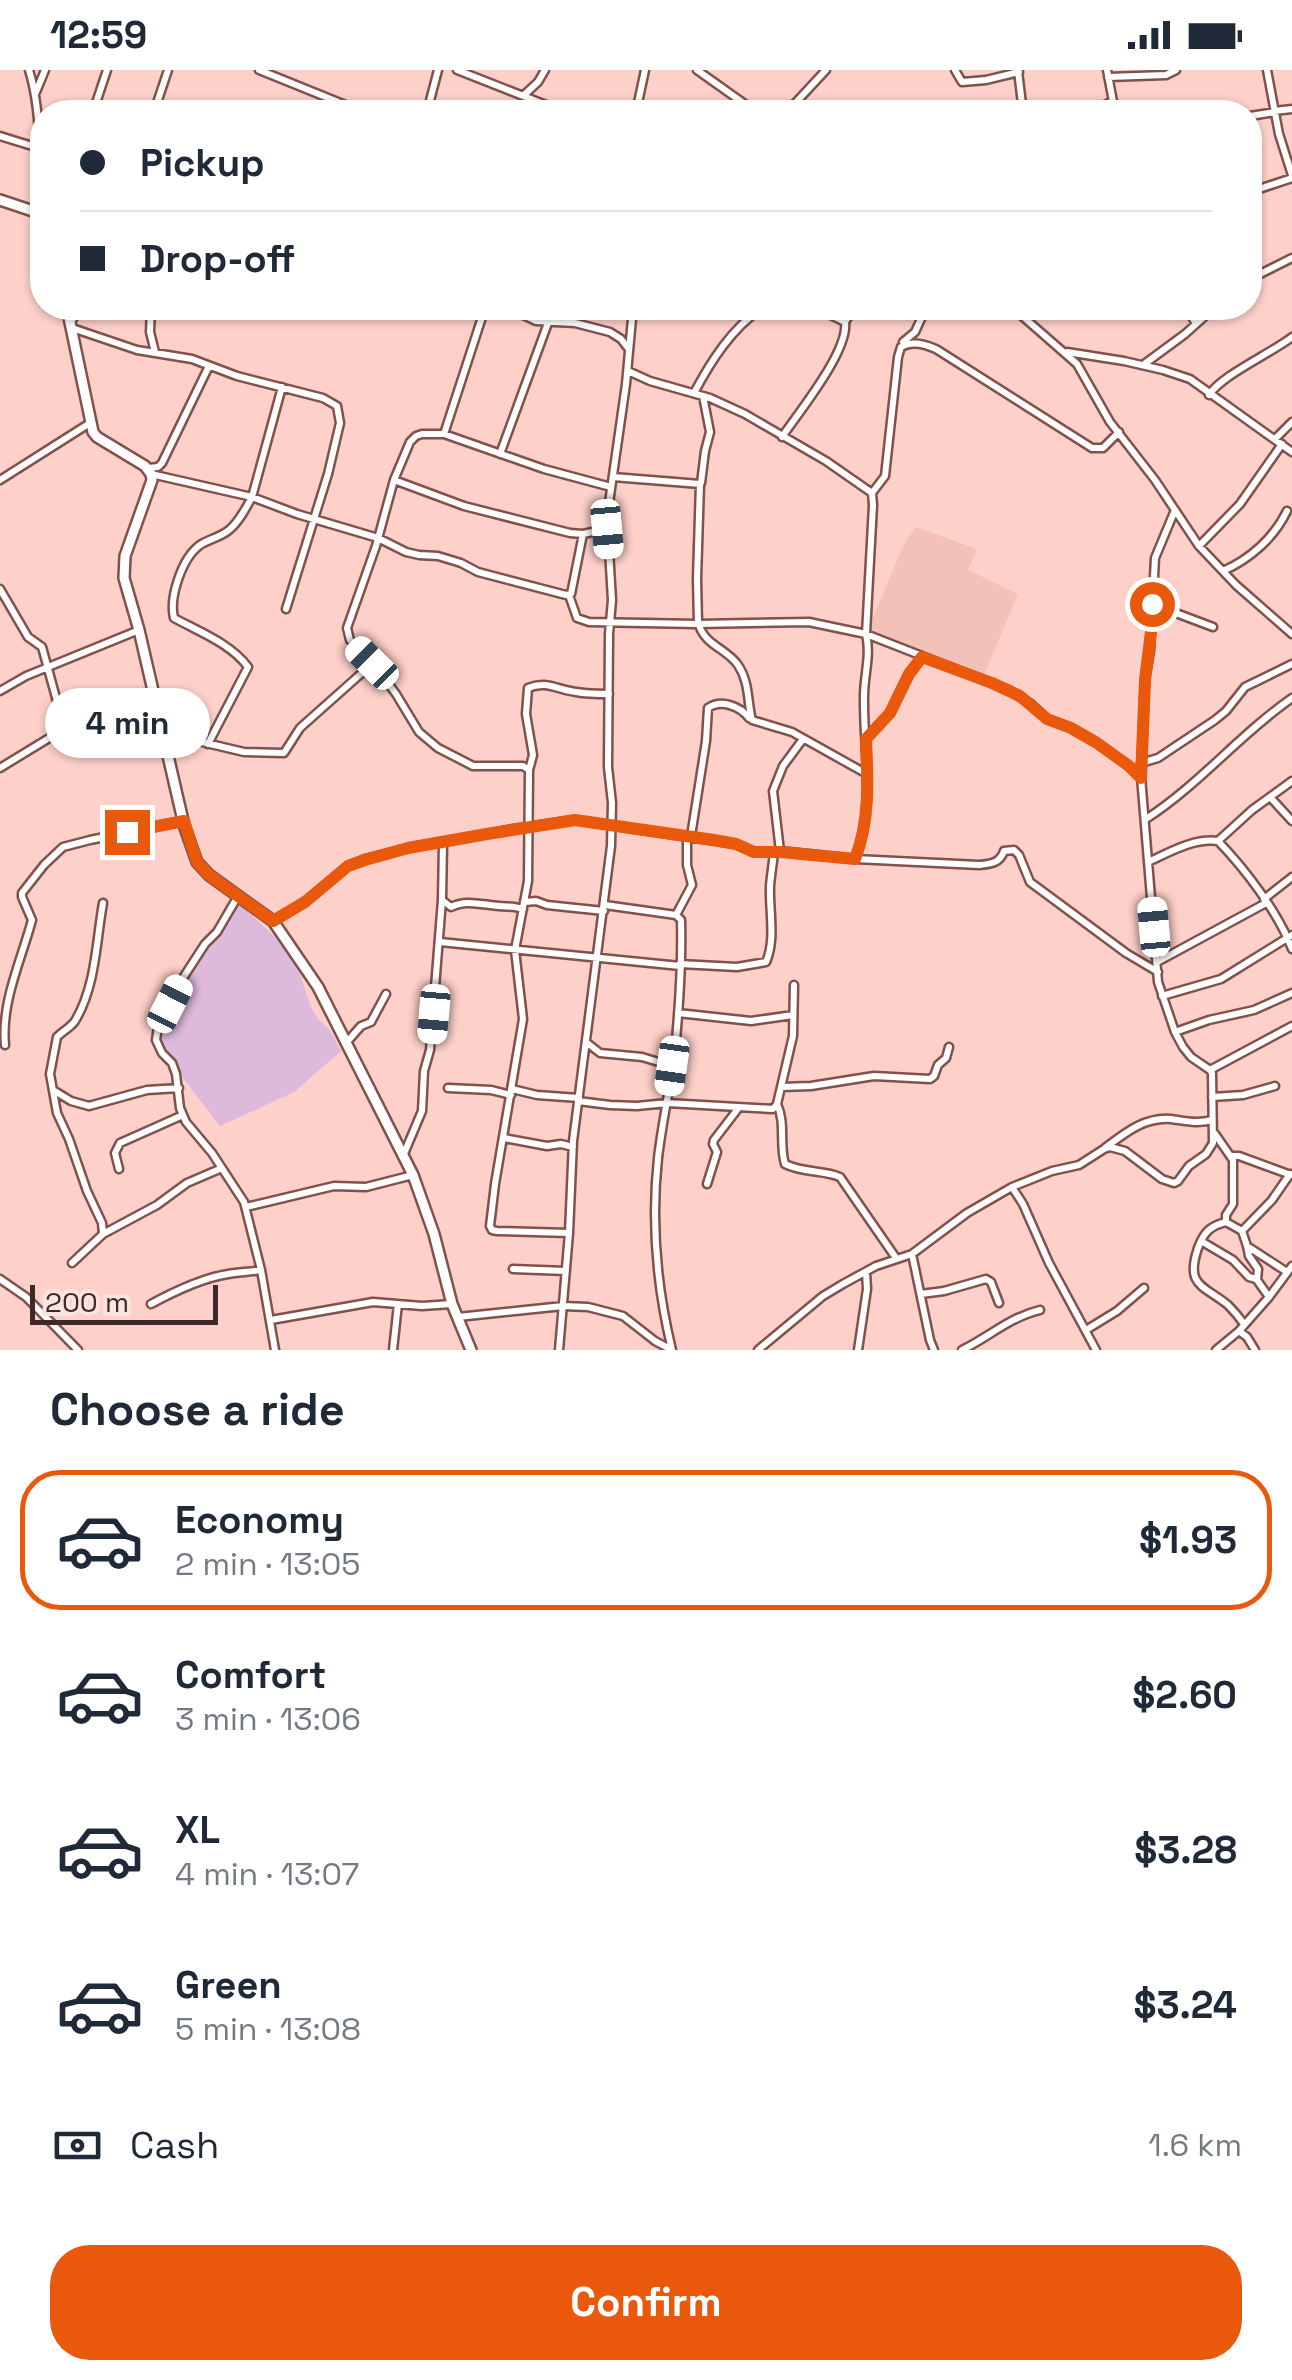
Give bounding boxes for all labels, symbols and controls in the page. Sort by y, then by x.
text: 12:59 [50,11,147,59]
text: Pickup [140,139,264,187]
text: Drop-off [140,235,295,283]
car [589,498,625,560]
route start [1130,582,1175,627]
car [340,631,404,695]
callout: 4 min [44,687,210,757]
text: 4 min [85,703,170,743]
route end [105,810,150,855]
car [1136,896,1172,958]
car [143,970,197,1038]
car [416,983,452,1045]
car [653,1034,691,1098]
scale bar [30,1280,218,1324]
text: 200 m [45,1284,129,1320]
text: Choose a ride [50,1381,345,1438]
icon: car [55,1495,145,1585]
text: Economy [175,1496,344,1544]
text: $1.93 [1139,1516,1237,1564]
text: 2 min · 13:05 [175,1544,360,1584]
icon: car [55,1650,145,1740]
text: Comfort [175,1651,326,1699]
text: $2.60 [1132,1671,1237,1719]
text: 3 min · 13:06 [175,1699,361,1739]
icon: car [55,1805,145,1895]
text: XL [175,1806,220,1854]
text: $3.28 [1134,1826,1237,1874]
text: 4 min · 13:07 [175,1854,359,1894]
icon: car [55,1960,145,2050]
text: Green [175,1961,282,2009]
text: $3.24 [1133,1981,1237,2029]
text: 5 min · 13:08 [175,2009,361,2049]
icon: cash [50,2118,105,2173]
text: Cash [130,2121,219,2169]
text: 1.6 km [1148,2125,1242,2165]
button: Confirm [50,2245,1242,2360]

